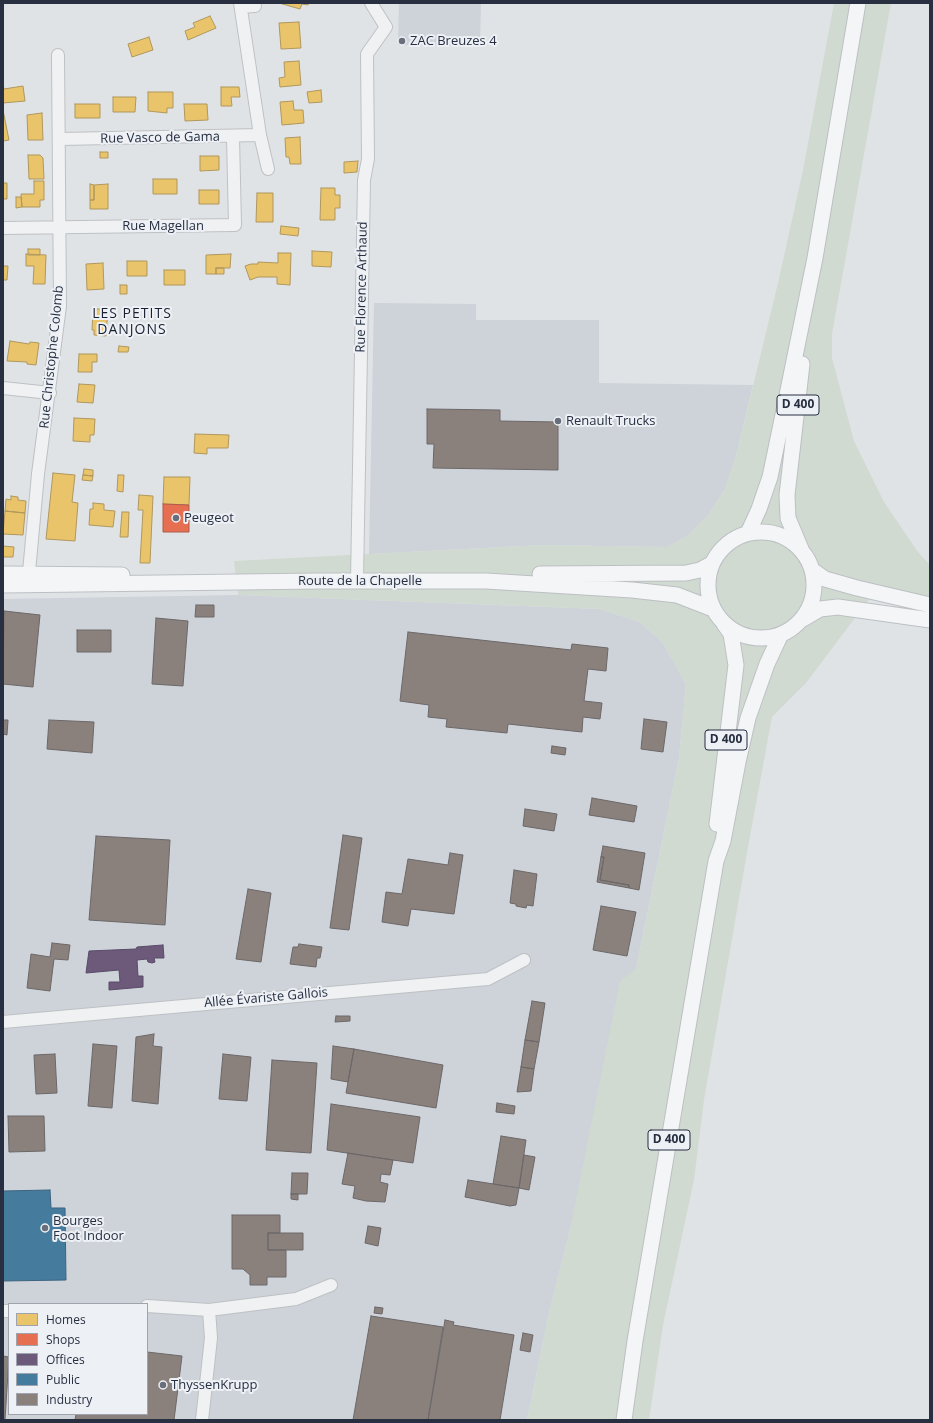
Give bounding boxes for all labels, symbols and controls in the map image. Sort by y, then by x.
place label: ZAC Breuzes 4 [410,33,497,49]
marker: ZAC Breuzes 4 [397,36,407,46]
street label: Rue Vasco de Gama [100,129,220,147]
street label: Rue Magellan [122,218,204,234]
street label: Rue Florence Arthaud [353,221,371,353]
street label: Rue Christophe Colomb [37,285,67,429]
district label: LES PETITS DANJONS [92,306,172,338]
road number: D 400 [777,395,819,415]
place label: Renault Trucks [566,413,655,429]
marker: Renault Trucks [553,416,563,426]
place label: Peugeot [184,510,234,526]
marker: Peugeot [171,513,181,523]
street label: Route de la Chapelle [298,573,422,589]
road number: D 400 [705,730,747,750]
street label: Allée Évariste Gallois [203,985,329,1011]
road number: D 400 [648,1130,690,1150]
place label: Bourges Foot Indoor [53,1213,124,1244]
marker: Bourges Foot Indoor [40,1223,50,1233]
legend [8,1303,148,1415]
text: Homes [46,1311,86,1328]
text: Shops [46,1331,80,1348]
text: Offices [46,1351,85,1368]
text: Public [46,1371,80,1388]
place label: ThyssenKrupp [171,1377,257,1393]
marker: ThyssenKrupp [158,1380,168,1390]
text: Industry [46,1391,92,1408]

